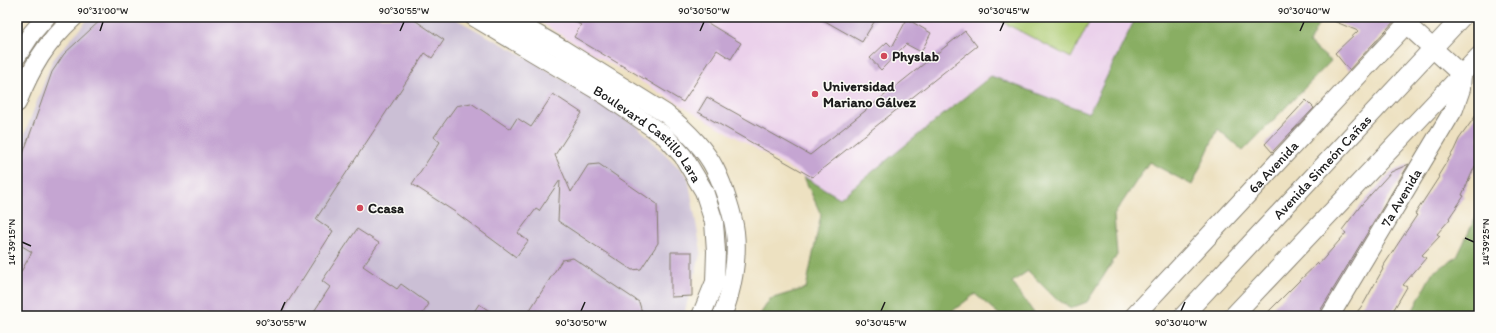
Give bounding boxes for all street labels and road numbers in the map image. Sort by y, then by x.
street label: Boulevard Castillo Lara [590,82,705,186]
street label: Avenida Simeón Cañas [1270,111,1375,223]
street label: 6a Avenida [1245,137,1303,197]
street label: 7a Avenida [1377,165,1426,230]

